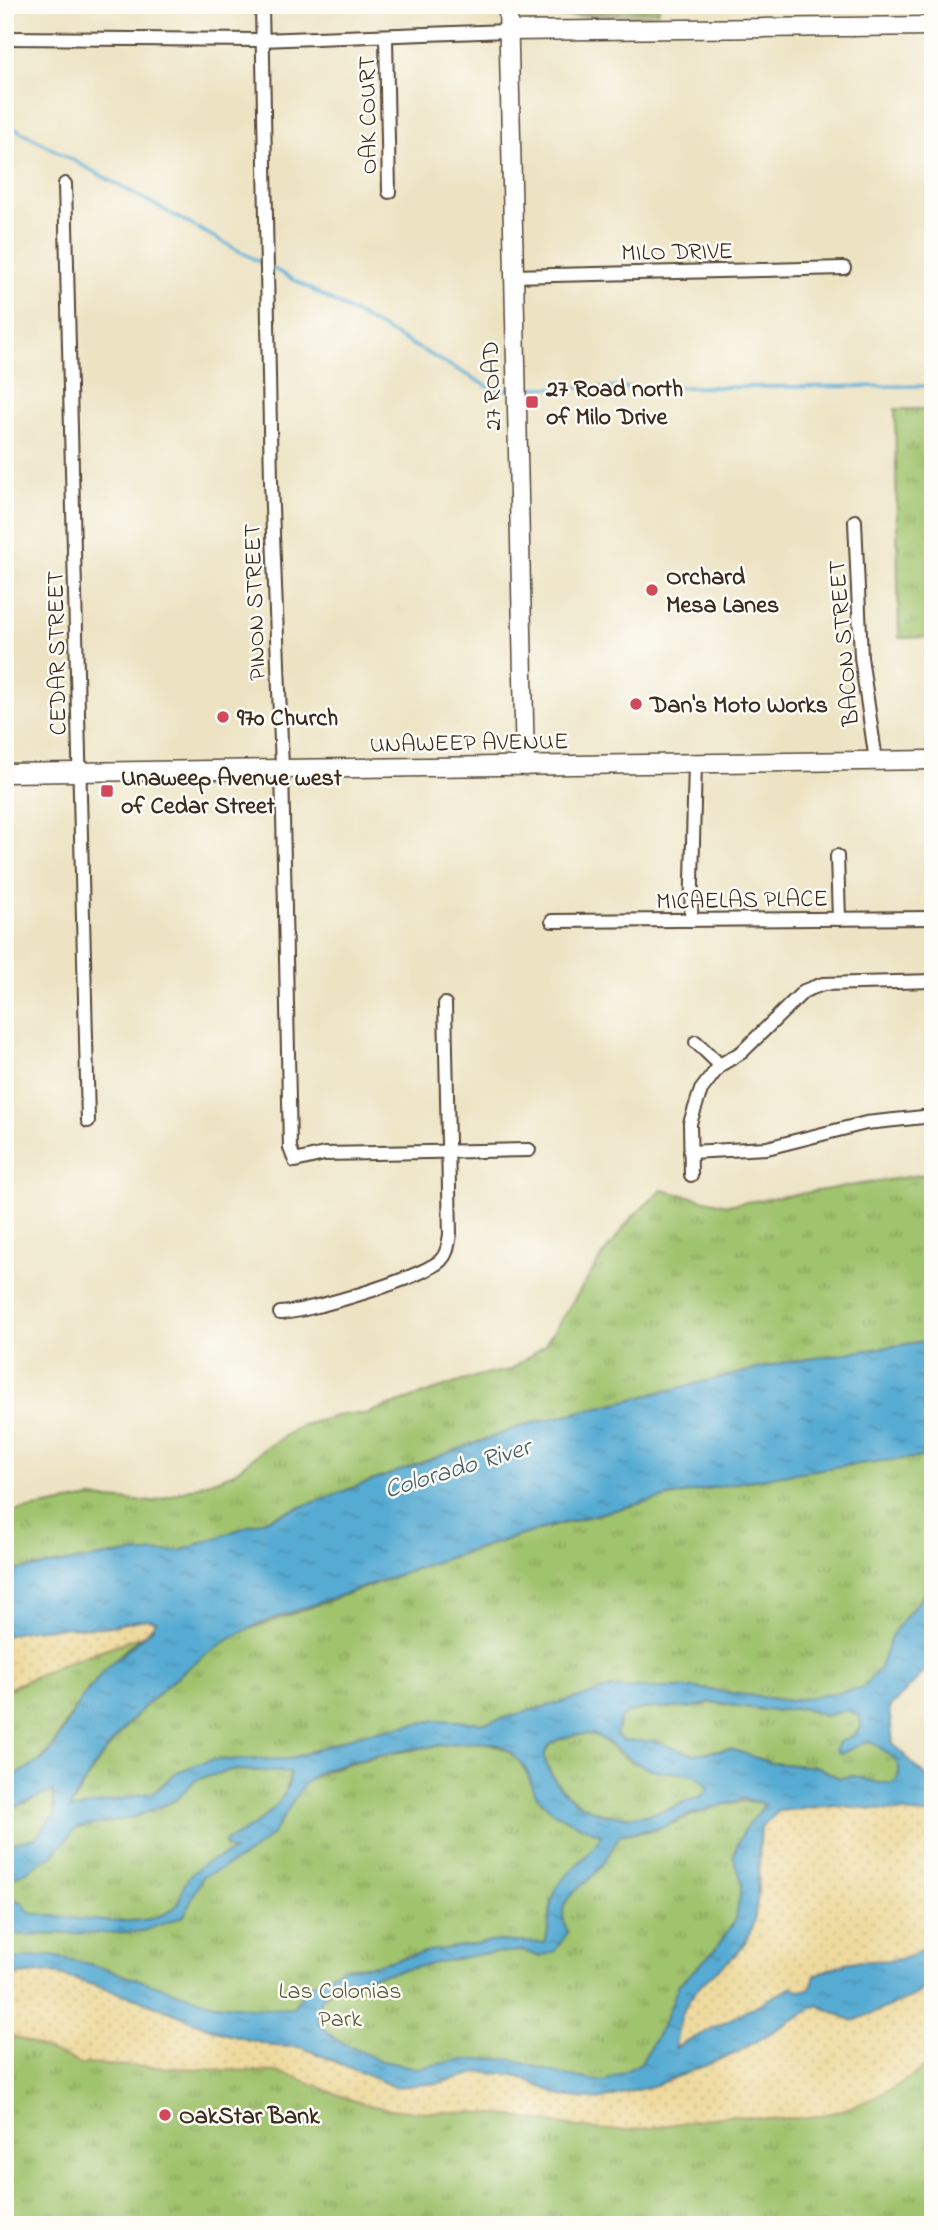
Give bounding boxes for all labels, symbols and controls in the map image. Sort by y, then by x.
street label: OAK COURT [351,55,388,175]
street label: MILO DRIVE [621,235,733,272]
street label: 27 ROAD [474,341,513,431]
place label: 27 Road north of Milo Drive [545,373,683,436]
marker: 27 Road north of Milo Drive [524,394,540,410]
street label: PINON STREET [236,522,277,681]
street label: BACON STREET [821,558,870,728]
place label: Orchard Mesa Lanes [666,561,779,624]
street label: CEDAR STREET [40,570,77,736]
marker: Orchard Mesa Lanes [644,582,660,598]
place label: Dan's Moto Works [649,689,828,724]
marker: Dan's Moto Works [628,696,644,712]
place label: 970 Church [236,702,338,737]
marker: 970 Church [215,709,231,725]
street label: UNAWEEP AVENUE [369,725,569,764]
place label: Unaweep Avenue west of Cedar Street [121,762,343,825]
marker: Unaweep Avenue west of Cedar Street [99,783,115,799]
street label: MICAELAS PLACE [656,883,828,920]
water label: Colorado River [380,1429,539,1510]
park label: Las Colonias Park [279,1975,401,2038]
place label: OakStar Bank [179,2100,320,2135]
marker: OakStar Bank [157,2107,173,2123]

